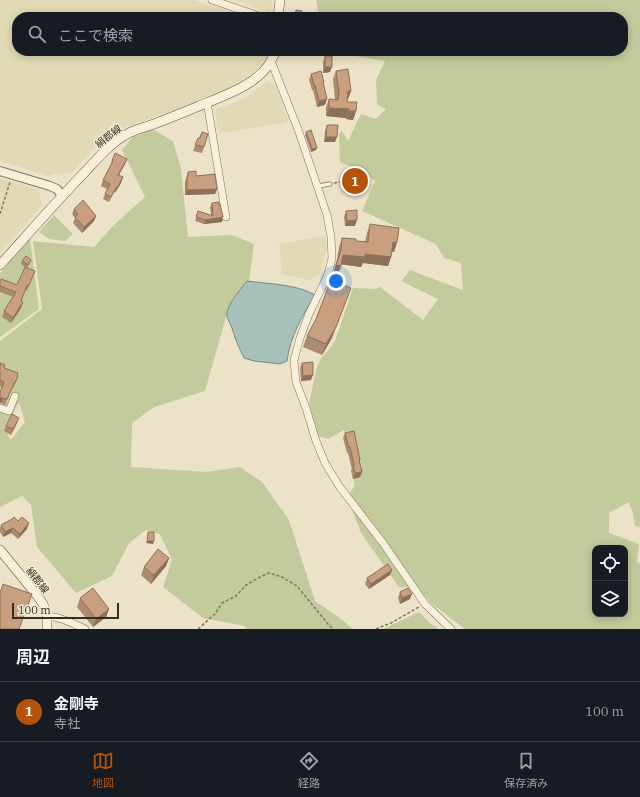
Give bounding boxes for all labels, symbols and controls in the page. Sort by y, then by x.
search box [12,12,628,56]
icon: search [26,23,48,45]
text: ここで検索 [58,26,133,45]
street label: 絹郡線 [92,122,124,151]
pin: 1 [342,166,368,196]
your location [326,271,346,291]
map controls [592,545,628,617]
button: locate [592,545,628,581]
street label: 絹郡線 [23,564,52,596]
button: layers [592,581,628,617]
scale bar [12,601,119,620]
text: 100 m [18,603,51,617]
text: 周辺 [16,646,50,668]
text: 金剛寺 [54,694,99,713]
text: 1 [25,703,33,720]
text: 100 m [585,703,624,720]
text: 寺社 [54,715,80,732]
tab: 地図 [92,750,114,790]
tab: 経路 [298,750,320,790]
tab: 保存済み [504,750,548,790]

